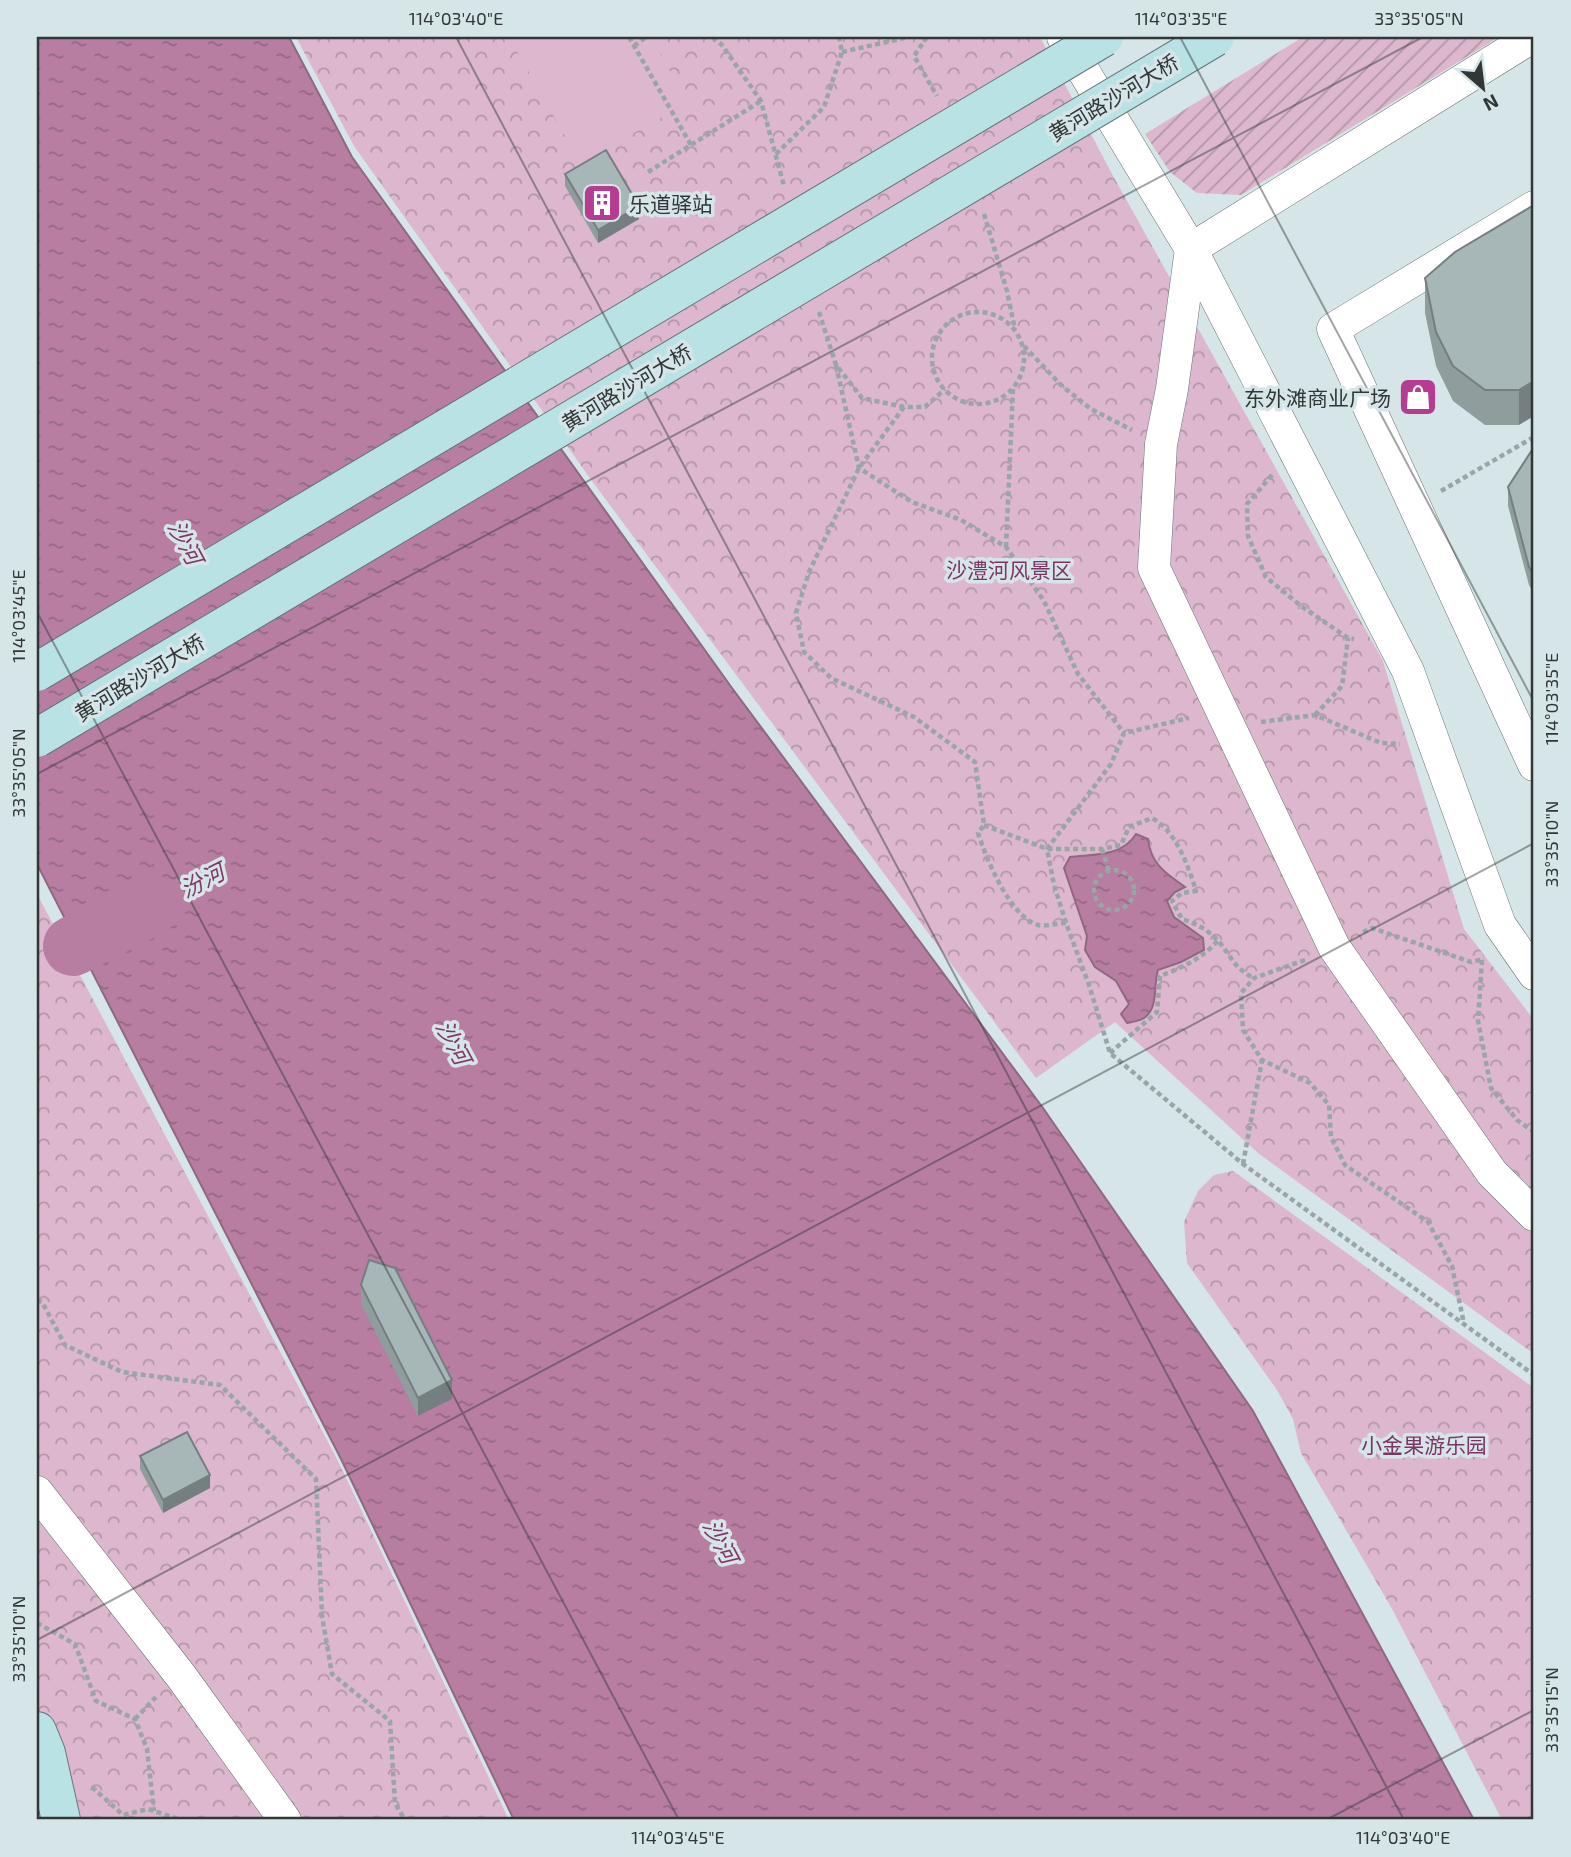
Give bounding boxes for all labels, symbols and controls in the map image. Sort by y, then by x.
text: 114°03'40"E [409,7,503,29]
text: 114°03'35"E [1135,7,1227,29]
text: 33°35'05"N [1374,7,1464,29]
street label: 黄河路沙河大桥 [1044,48,1182,146]
north arrow [1448,52,1518,122]
text: N [1480,90,1503,117]
building icon: 乐道驿站 [581,182,623,224]
place label: 乐道驿站 [629,191,713,216]
street label: 黄河路沙河大桥 [557,338,695,436]
shop icon: 东外滩商业广场 [1397,376,1439,418]
place label: 东外滩商业广场 [1244,385,1391,410]
water label: 沙河 [163,515,211,572]
park label: 沙澧河风景区 [946,557,1072,582]
text: 114°03'45"E [7,569,29,663]
street label: 黄河路沙河大桥 [70,628,208,726]
text: 114°03'35"E [1540,653,1562,745]
text: 33°35'05"N [7,728,29,818]
text: 33°35'10"N [1540,800,1562,888]
water label: 汾河 [175,855,232,903]
water label: 沙河 [431,1015,479,1072]
park label: 小金果游乐园 [1361,1432,1487,1457]
water label: 沙河 [698,1514,746,1571]
text: 33°35'10"N [7,1595,29,1683]
text: 33°35'15"N [1540,1667,1562,1753]
text: 114°03'45"E [631,1826,725,1848]
text: 114°03'40"E [1356,1826,1450,1848]

